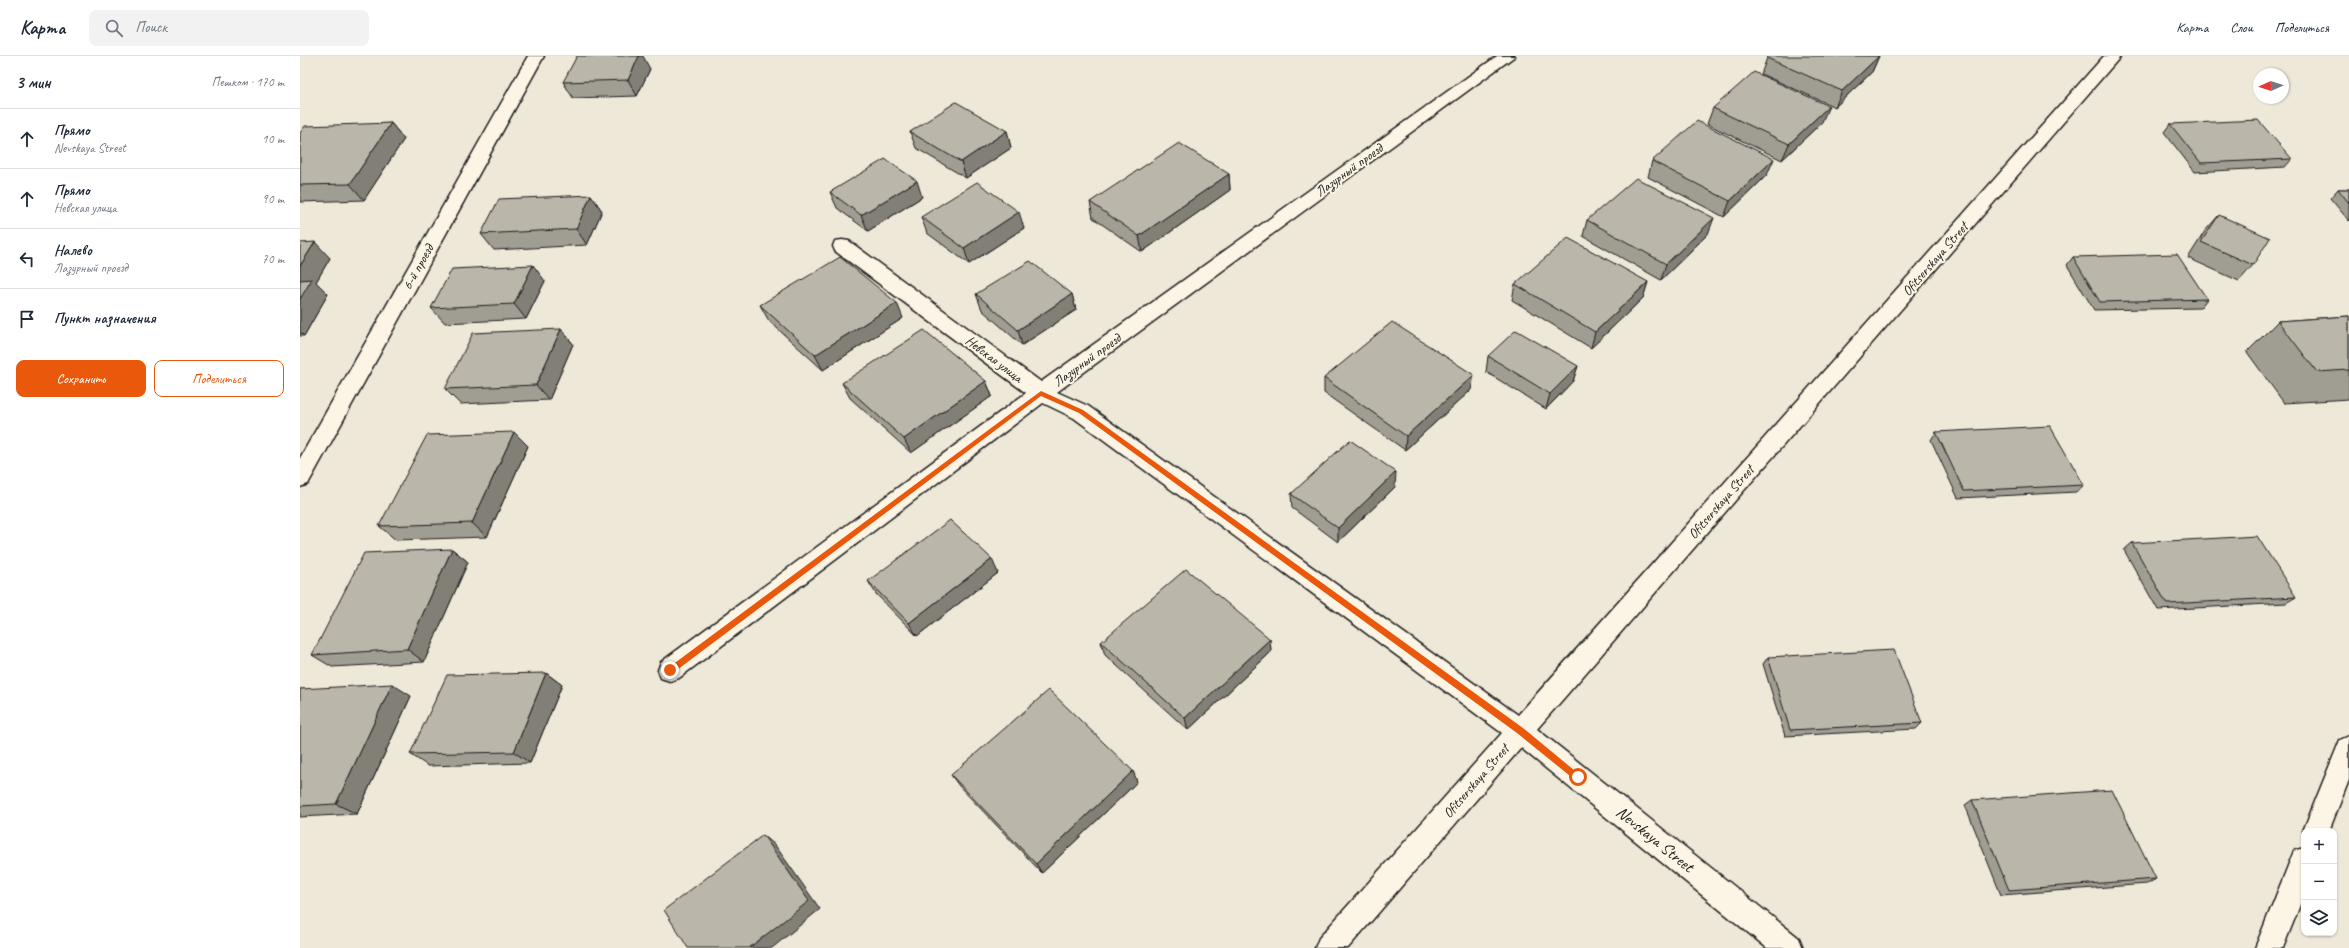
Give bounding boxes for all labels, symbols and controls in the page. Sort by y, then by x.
search box [89,10,369,46]
text: Карта [20,16,65,40]
icon: search [103,17,125,39]
text: Поиск [135,18,167,37]
text: Карта [2176,19,2208,36]
text: Слои [2230,19,2253,36]
text: Поделиться [2275,19,2329,36]
north arrow [2253,68,2289,104]
text: 3 мин [16,72,51,93]
text: Пешком · 170 m [211,74,284,90]
text: Прямо [54,121,90,140]
icon: ahead [16,128,38,150]
text: 10 m [262,131,284,147]
street label: Лазурный проезд [1312,139,1388,200]
text: Nevskaya Street [54,140,126,156]
text: Прямо [54,181,90,200]
icon: ahead [16,188,38,210]
text: 90 m [262,191,284,207]
text: Невская улица [54,200,117,216]
street label: Ofitserskaya Street [1898,217,1973,299]
street label: 6-й проезд [399,240,438,293]
text: Налево [54,241,92,260]
icon: left [16,248,38,270]
text: 70 m [262,251,284,267]
text: Лазурный проезд [54,260,128,276]
icon: arrive [16,308,38,330]
text: Пункт назначения [54,309,156,328]
street label: Лазурный проезд [1050,329,1126,390]
street label: Невская улица [962,332,1027,387]
button: Сохранить [16,360,146,397]
button: Поделиться [154,360,284,397]
street label: Ofitserskaya Street [1684,460,1759,542]
route end [661,661,679,679]
street label: Ofitserskaya Street [1439,739,1514,821]
route start [1569,768,1587,786]
street label: Nevskaya Street [1612,801,1700,878]
map controls [2301,828,2337,936]
button: + [2301,828,2337,864]
button: − [2301,864,2337,900]
button: layers [2301,900,2337,936]

